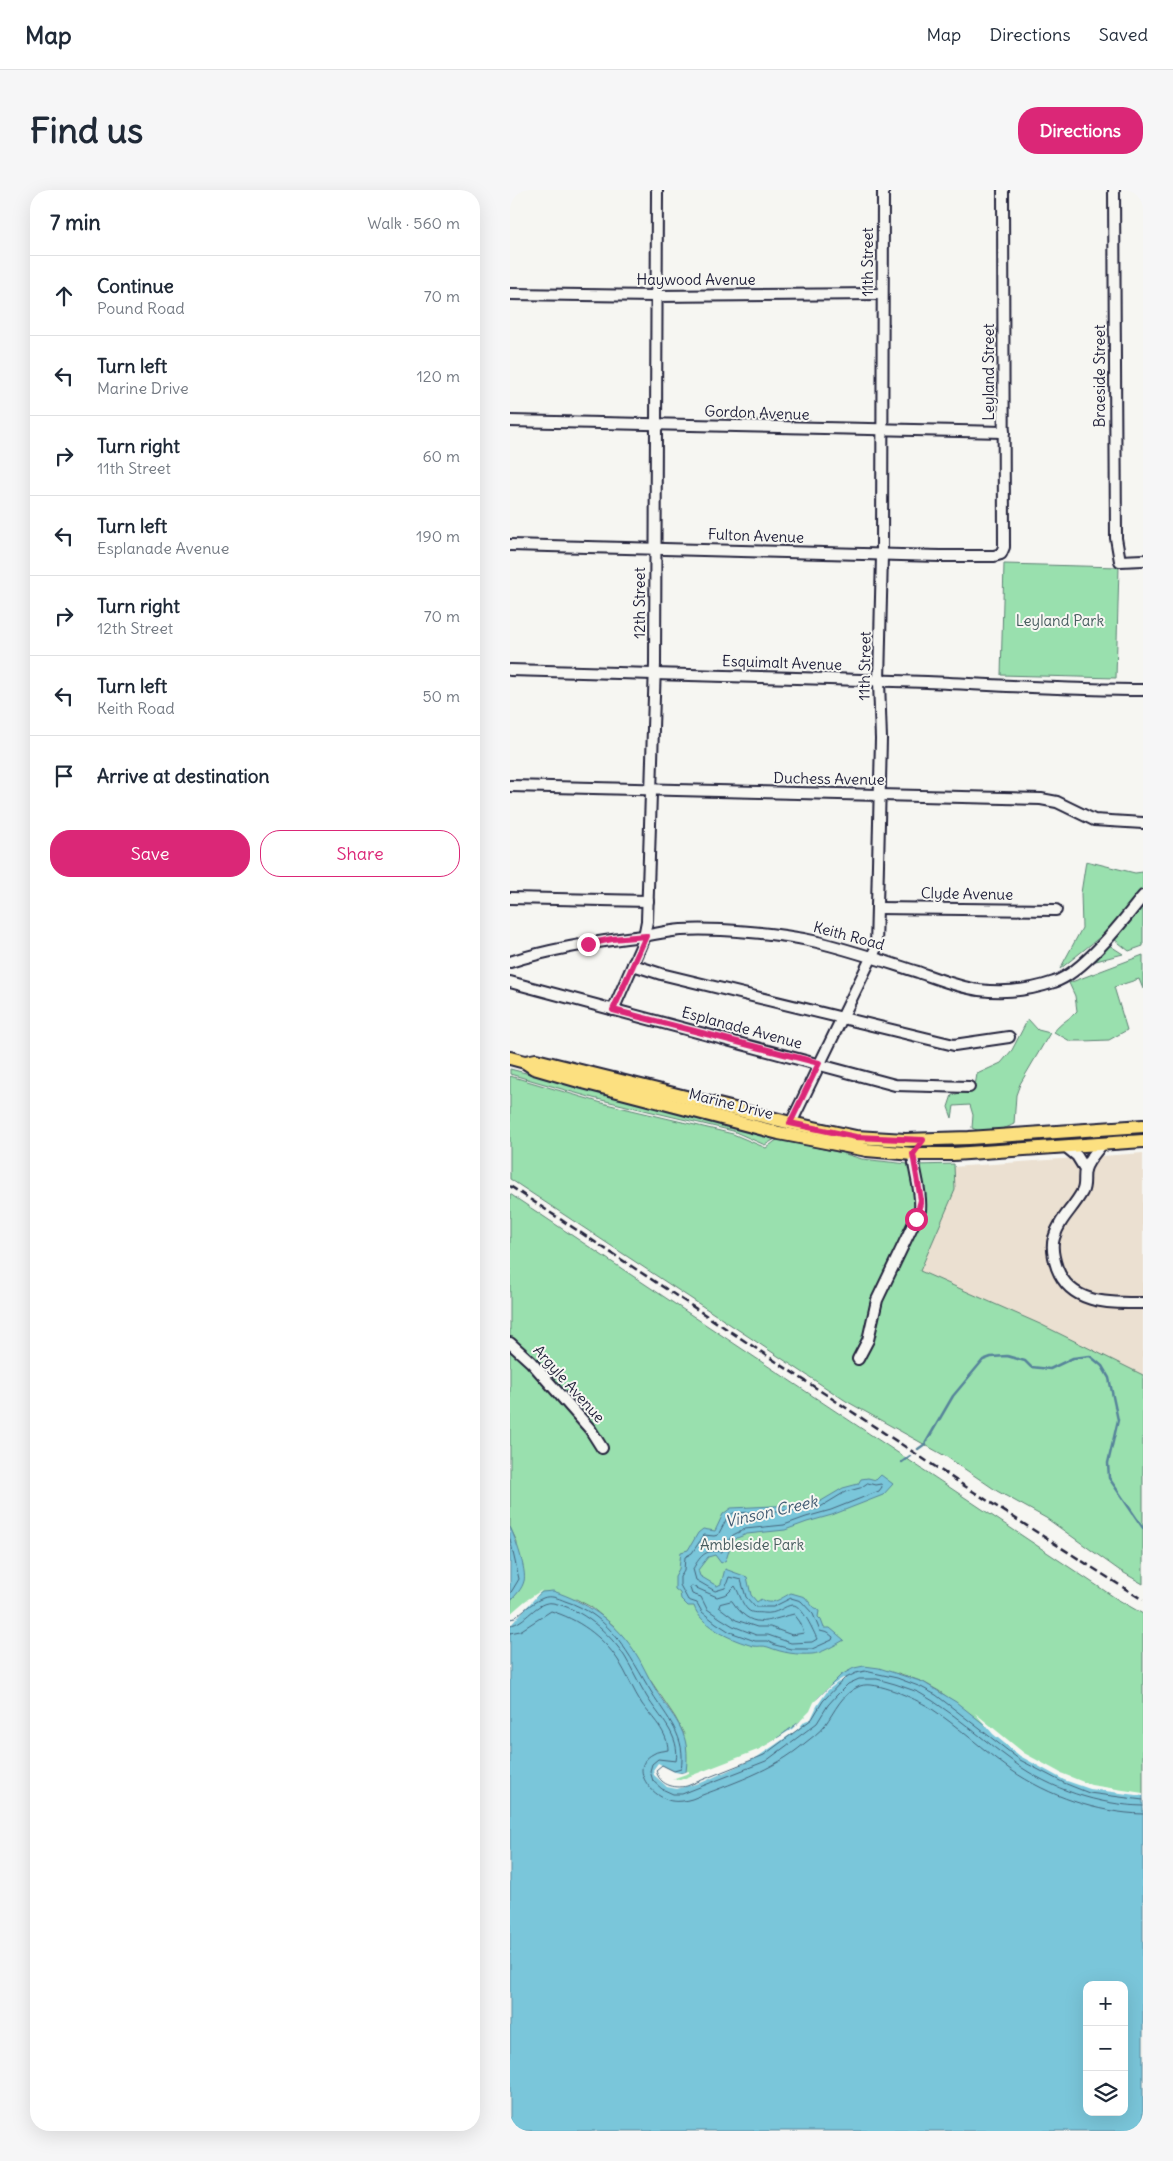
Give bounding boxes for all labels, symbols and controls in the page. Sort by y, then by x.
text: Map [25,20,72,50]
text: Map [926,23,961,46]
text: Directions [989,23,1071,46]
text: Saved [1099,23,1148,46]
button: Directions [1018,107,1143,154]
text: Find us [30,108,143,152]
text: 7 min [50,209,101,236]
text: Walk · 560 m [367,213,460,233]
street label: 11th Street [858,227,877,297]
street label: Haywood Avenue [636,270,756,289]
text: Continue [97,274,174,298]
icon: ahead [50,282,78,310]
text: 70 m [424,286,460,306]
text: Pound Road [97,298,185,318]
street label: Leyland Street [979,323,998,421]
street label: Braeside Street [1090,325,1109,427]
text: Turn left [97,354,167,378]
icon: left [50,362,78,390]
text: 120 m [417,366,460,386]
text: Marine Drive [97,378,189,398]
street label: Gordon Avenue [704,401,810,424]
text: Turn right [97,434,180,458]
icon: right [50,442,78,470]
text: 60 m [422,446,460,466]
text: 11th Street [97,458,171,478]
text: Turn left [97,514,167,538]
icon: left [50,522,78,550]
street label: Fulton Avenue [708,524,804,547]
text: 190 m [416,526,460,546]
text: Esplanade Avenue [97,538,229,558]
street label: 12th Street [630,567,649,639]
text: Turn right [97,594,180,618]
icon: right [50,602,78,630]
text: 70 m [424,606,460,626]
park label: Leyland Park [1016,611,1104,630]
text: 12th Street [97,618,173,638]
street label: 11th Street [854,631,875,701]
street label: Esquimalt Avenue [722,651,842,674]
text: Turn left [97,674,167,698]
icon: left [50,682,78,710]
text: 50 m [422,686,460,706]
text: Keith Road [97,698,175,718]
icon: arrive [50,762,78,790]
text: Arrive at destination [97,764,270,788]
street label: Duchess Avenue [773,768,885,789]
button: Save [50,830,250,877]
button: Share [260,830,460,877]
street label: Clyde Avenue [921,883,1013,904]
street label: Keith Road [812,917,887,954]
route end [577,933,600,956]
street label: Esplanade Avenue [680,1002,804,1053]
street label: Marine Drive [687,1084,775,1123]
route start [905,1208,928,1231]
street label: Argyle Avenue [530,1341,609,1426]
water label: Vinson Creek [723,1490,821,1531]
park label: Ambleside Park [700,1535,804,1554]
map controls [1083,1981,1128,2116]
button: + [1083,1981,1128,2026]
button: − [1083,2026,1128,2071]
button: layers [1083,2071,1128,2116]

